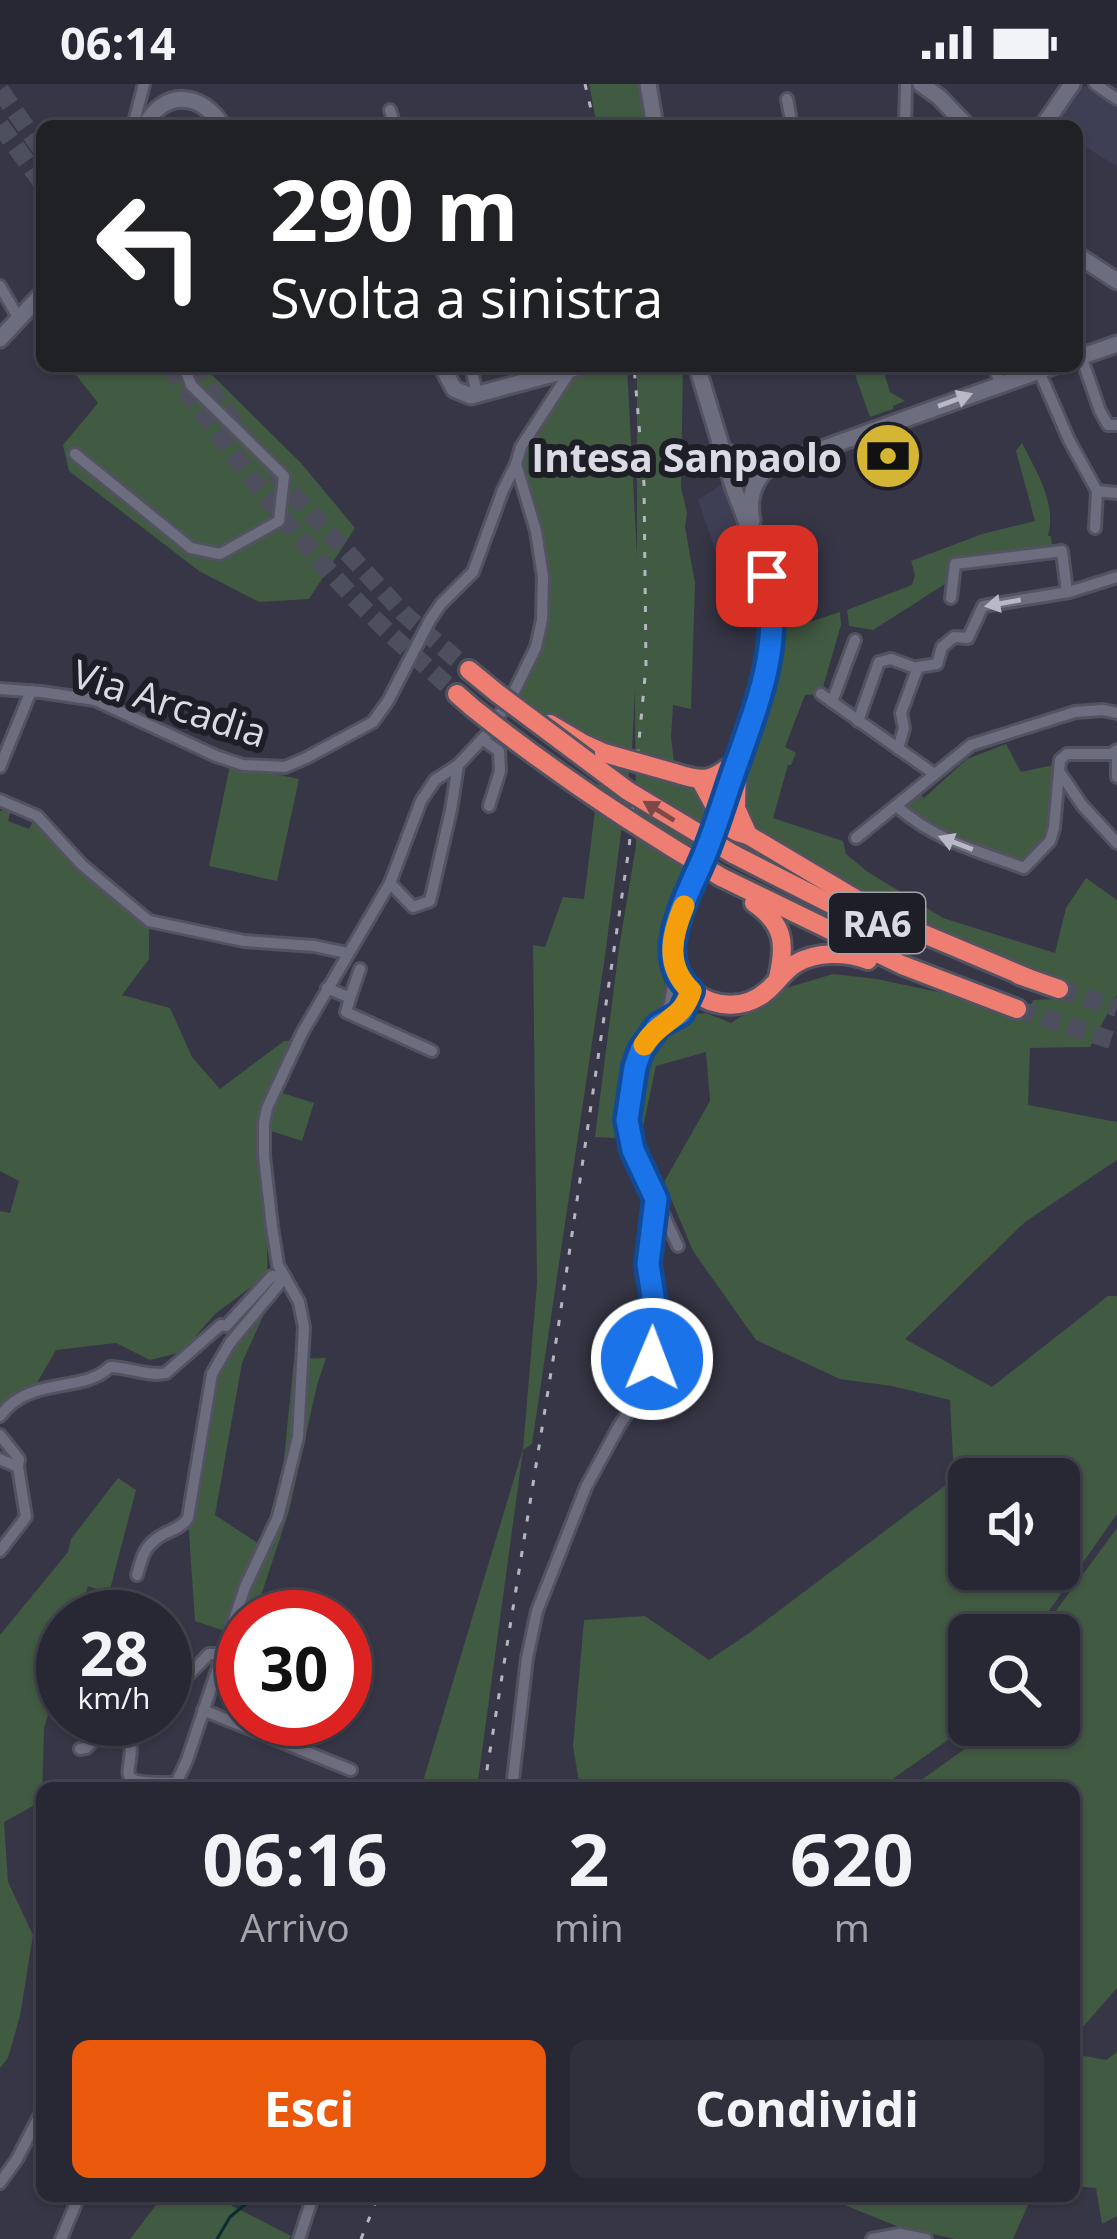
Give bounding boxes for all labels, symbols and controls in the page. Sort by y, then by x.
text: 06:14 [60,12,176,73]
text: 290 m [270,151,518,266]
icon: left [72,168,228,324]
text: Svolta a sinistra [270,260,663,334]
one-way arrow [937,390,973,408]
bank icon: Intesa Sanpaolo [853,421,923,491]
place label: Intesa Sanpaolo [531,430,842,483]
pin [716,525,818,627]
icon: arrive [734,543,800,609]
one-way arrow [984,594,1022,612]
street label: Via Arcadia [66,646,274,758]
one-way arrow [643,801,676,823]
one-way arrow [938,833,974,852]
road number: RA6 [829,893,925,953]
position arrow [589,1296,715,1422]
map controls [948,1458,1080,1746]
button: sound [948,1458,1080,1590]
speed limit sign: 30 [216,1590,372,1746]
text: 28 [80,1612,148,1694]
button: search [948,1614,1080,1746]
text: km/h [78,1677,150,1718]
text: 06:16 [202,1809,388,1907]
text: 2 [568,1809,609,1907]
text: 620 [790,1809,914,1907]
text: Arrivo [240,1900,350,1953]
text: min [554,1900,624,1953]
text: m [834,1900,870,1953]
button: Esci [72,2040,546,2178]
button: Condividi [570,2040,1044,2178]

